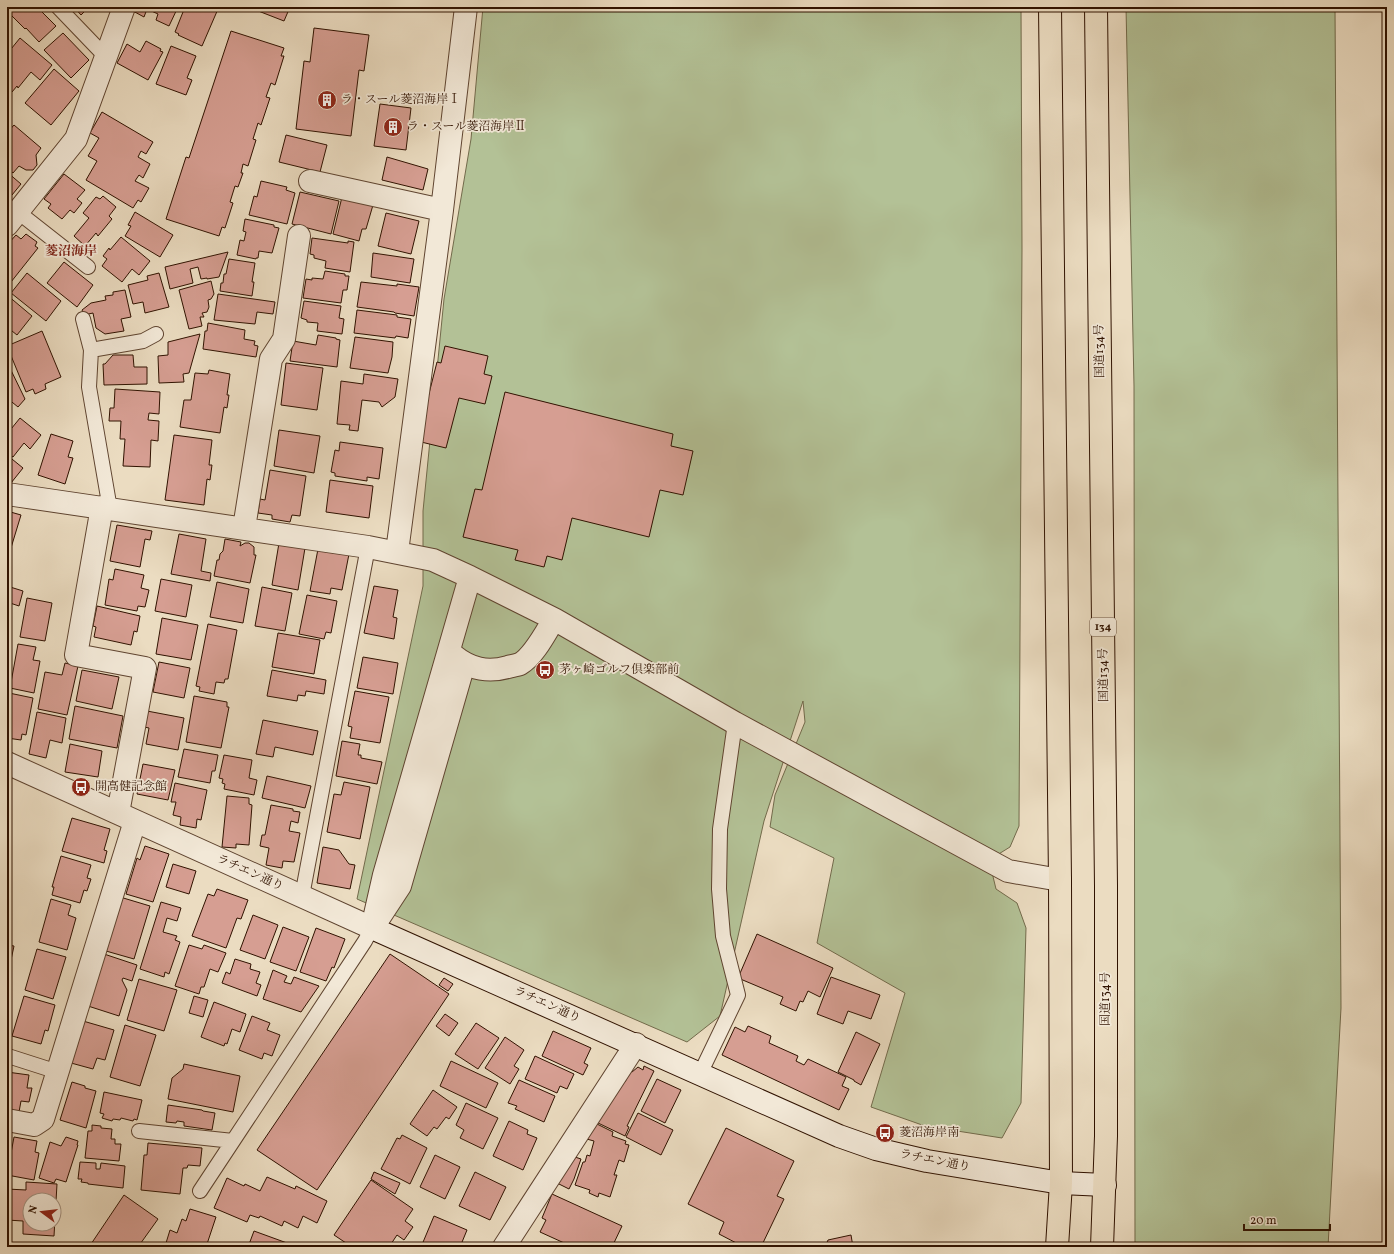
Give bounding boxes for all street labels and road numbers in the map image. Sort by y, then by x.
street label: 国道134号 [1092,324,1108,378]
road number: 134 [1090,618,1116,636]
street label: 国道134号 [1096,648,1112,702]
street label: ラチエン通り [214,851,286,895]
street label: 国道134号 [1098,972,1114,1026]
street label: ラチエン通り [511,983,583,1027]
street label: ラチエン通り [898,1146,972,1176]

